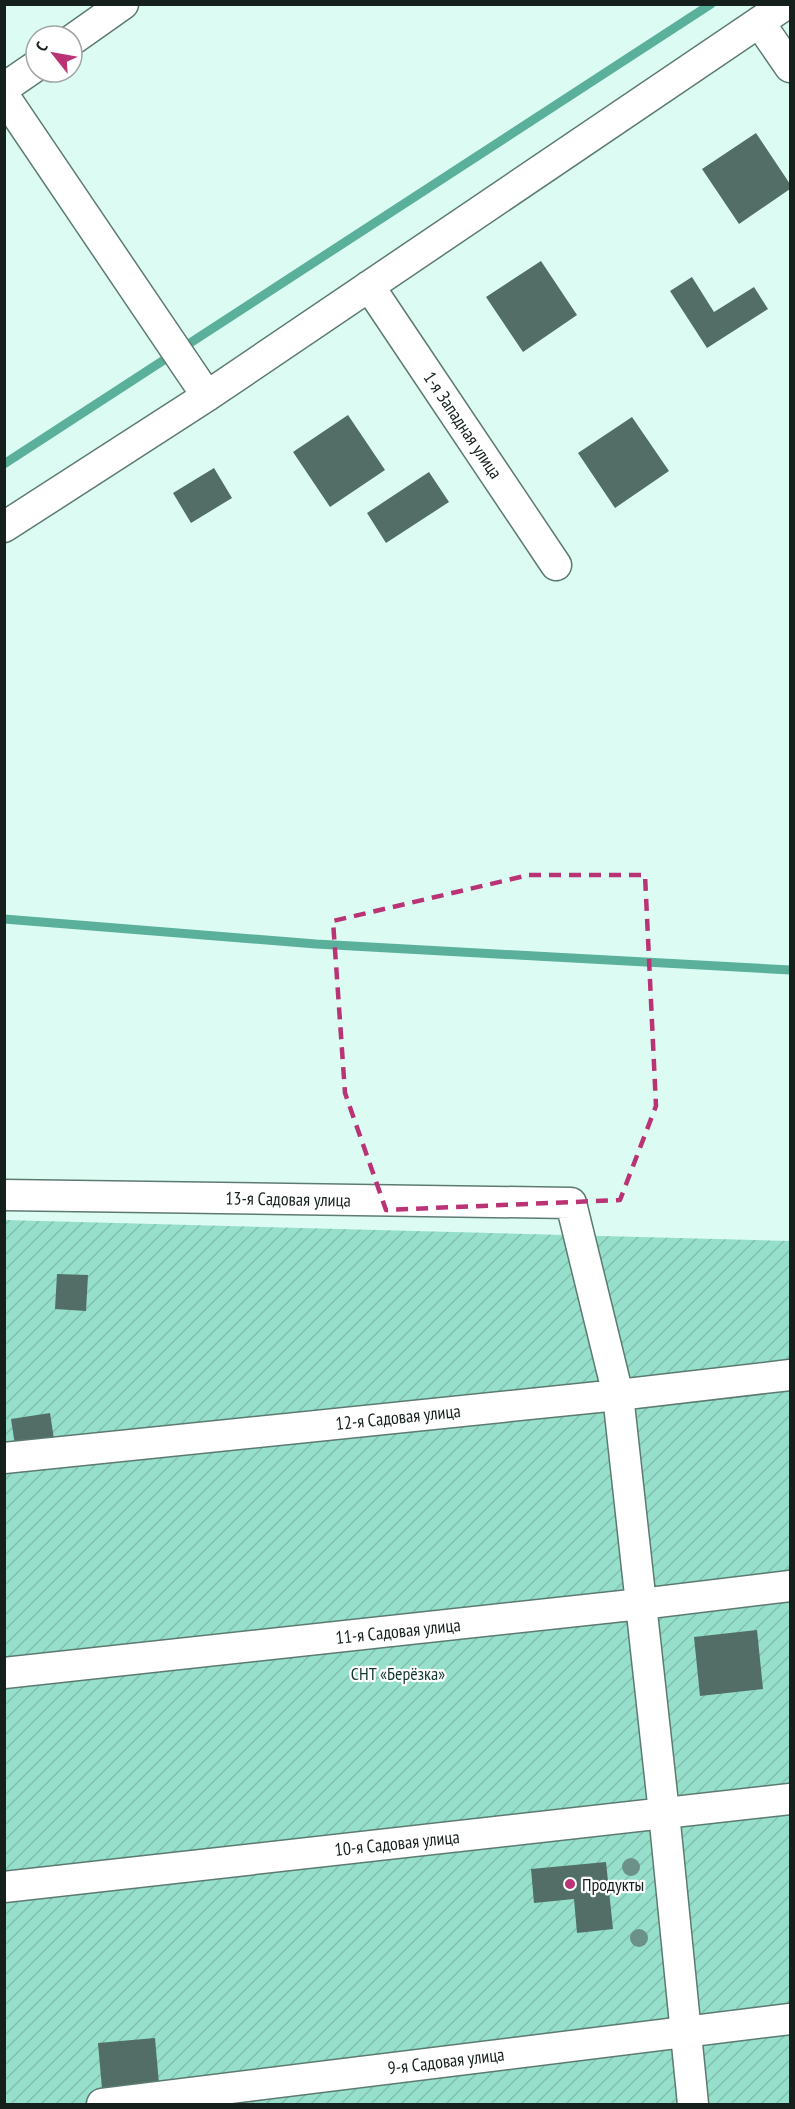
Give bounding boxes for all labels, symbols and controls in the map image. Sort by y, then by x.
north arrow [24,24,84,84]
text: С [31,37,52,55]
street label: 1-я Западная улица [419,367,507,483]
street label: 13-я Садовая улица [225,1186,351,1212]
street label: 12-я Садовая улица [334,1399,462,1435]
street label: 11-я Садовая улица [334,1613,462,1649]
park label: СНТ «Берёзка» [351,1662,445,1685]
street label: 10-я Садовая улица [333,1825,461,1861]
place label: Продукты [582,1873,644,1896]
marker: Продукты [563,1877,577,1891]
street label: 9-я Садовая улица [386,2042,506,2080]

